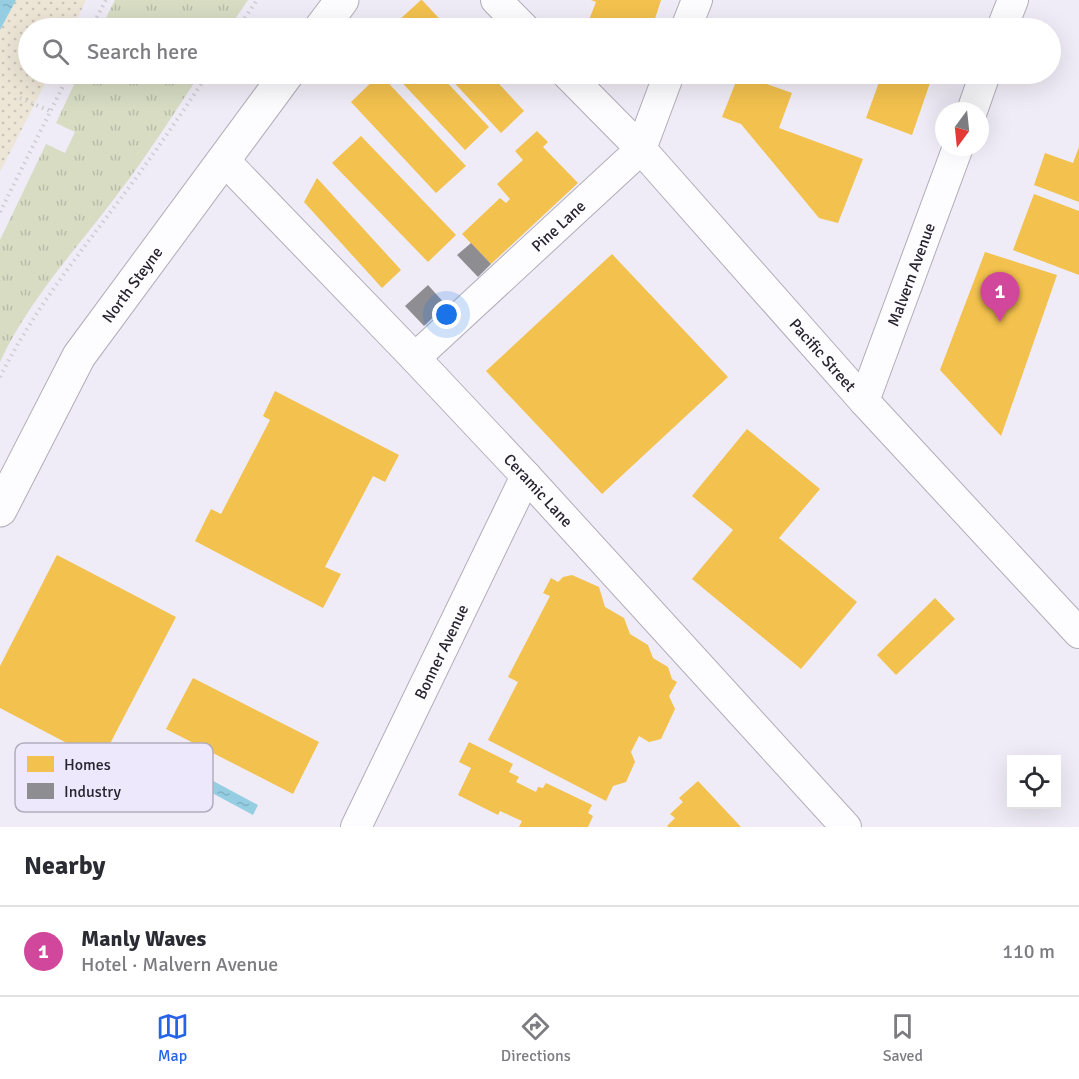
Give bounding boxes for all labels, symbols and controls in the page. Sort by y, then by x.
search box [18,18,1061,84]
icon: search [39,35,72,68]
text: Search here [87,38,198,65]
north arrow [935,102,989,156]
street label: Pine Lane [528,196,590,256]
street label: Malvern Avenue [884,220,940,329]
street label: North Steyne [98,243,167,327]
pin: 1 [980,272,1020,322]
your location [432,300,461,329]
street label: Pacific Street [785,315,860,396]
street label: Ceramic Lane [499,450,577,532]
street label: Bonner Avenue [410,601,473,703]
legend [15,743,213,812]
text: Homes [64,755,111,775]
map controls [1007,755,1061,809]
button: locate [1007,755,1061,809]
text: Industry [64,782,122,802]
text: Nearby [24,850,105,882]
text: Manly Waves [81,925,206,952]
text: 1 [38,939,49,964]
text: 110 m [1002,939,1055,964]
text: Hotel · Malvern Avenue [81,952,278,977]
tab: Map [156,1010,189,1066]
tab: Directions [501,1010,571,1066]
tab: Saved [883,1010,923,1066]

